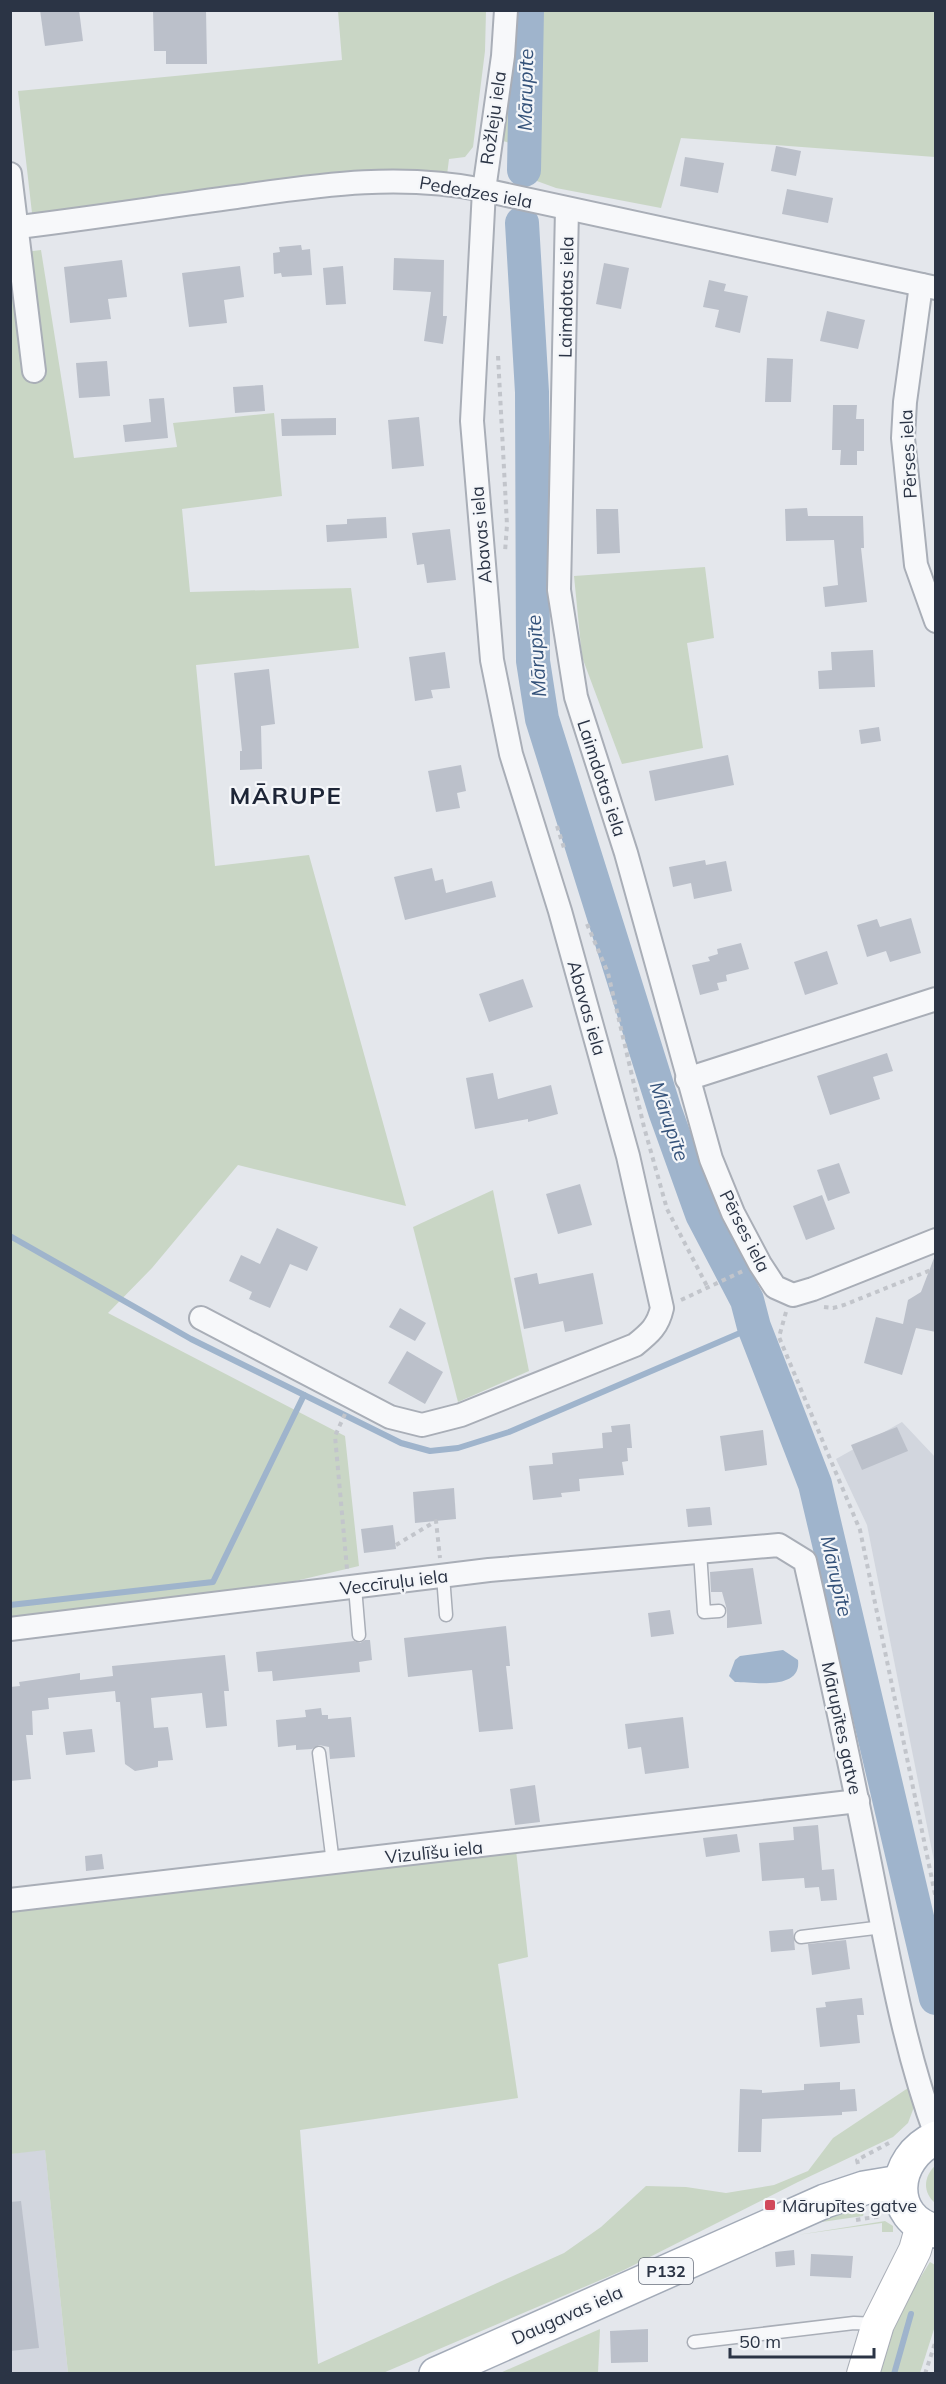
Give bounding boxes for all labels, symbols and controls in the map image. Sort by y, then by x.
water label: Mārupīte [512,48,538,131]
street label: Rožleju iela [475,70,511,166]
street label: Pededzes iela [418,171,534,213]
street label: Laimdotas iela [553,236,579,358]
street label: Pērses iela [894,409,922,499]
street label: Abavas iela [465,485,497,585]
water label: Mārupīte [521,614,551,698]
street label: Laimdotas iela [572,717,632,839]
district label: MĀRUPE [230,780,342,810]
street label: Abavas iela [562,958,612,1058]
water label: Mārupīte [645,1078,695,1164]
street label: Pērses iela [715,1186,775,1276]
water label: Mārupīte [816,1533,858,1619]
street label: Veccīruļu iela [339,1564,449,1601]
street label: Mārupītes gatve [817,1659,867,1797]
street label: Vizulīšu iela [384,1835,484,1869]
place label: Mārupītes gatve [782,2194,917,2217]
marker: Mārupītes gatve [763,2198,777,2212]
road number: P132 [639,2258,693,2284]
street label: Daugavas iela [508,2280,626,2350]
scale bar [730,2321,874,2359]
text: 50 m [739,2330,781,2353]

